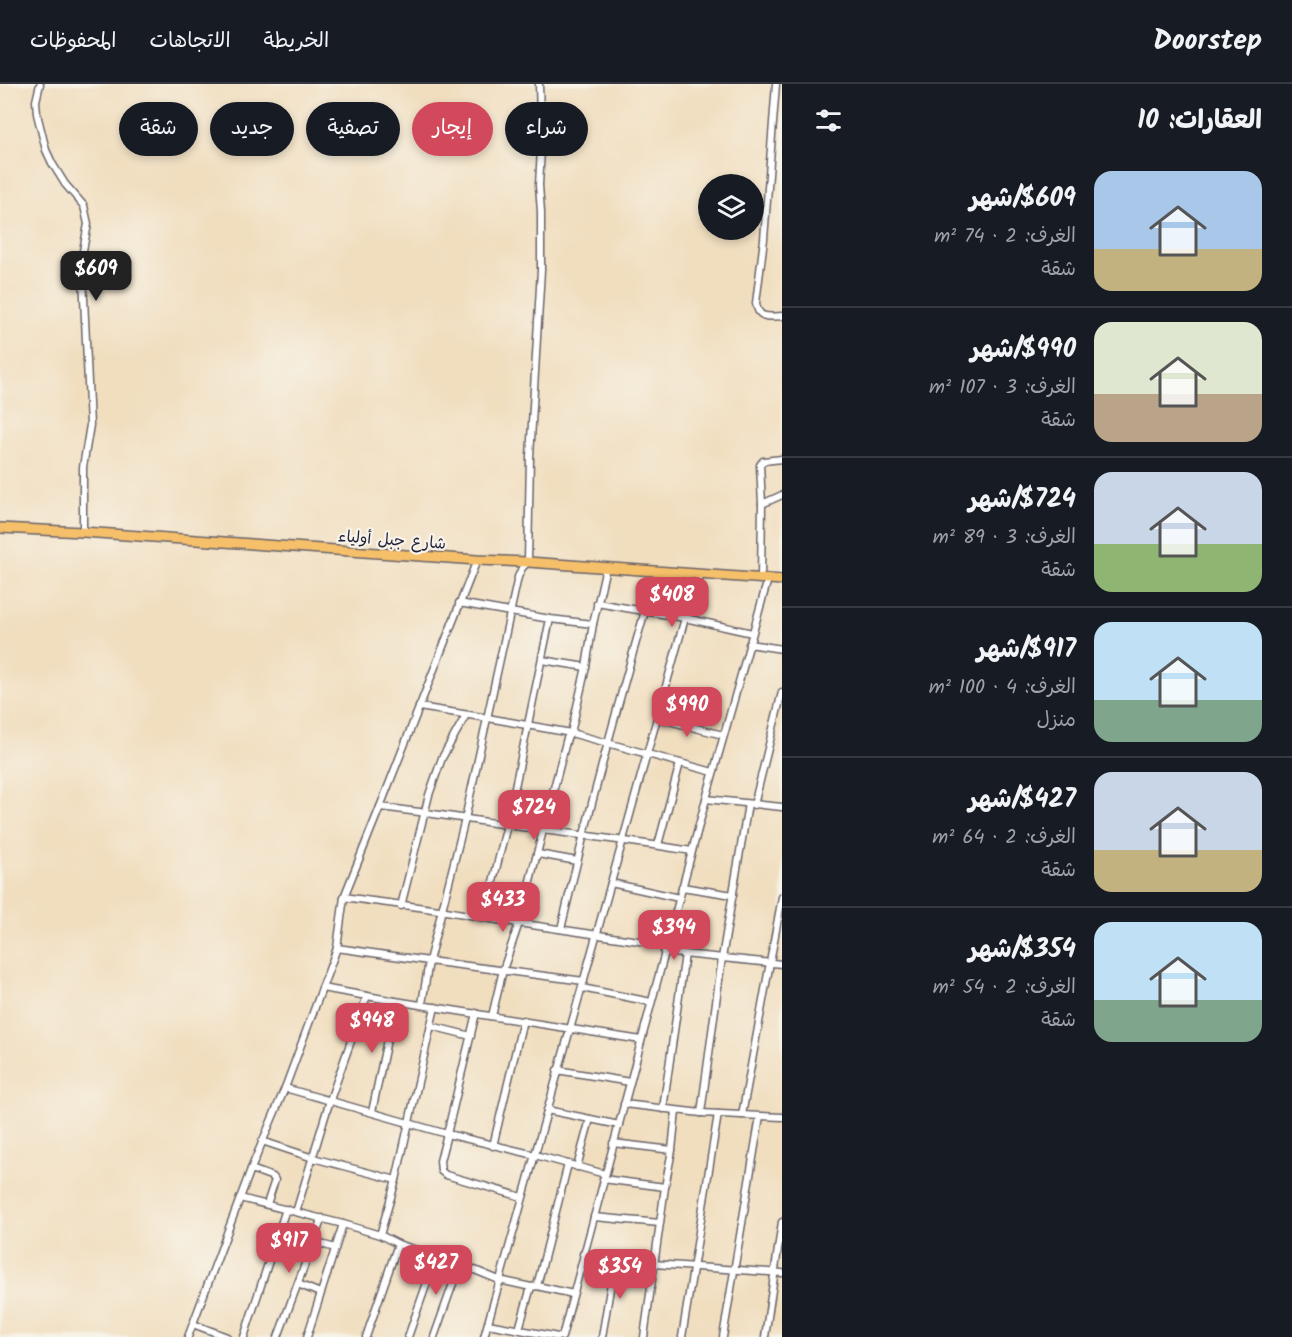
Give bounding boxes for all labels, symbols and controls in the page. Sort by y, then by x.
text: Doorstep [1153,19,1262,64]
text: المحفوظات [30,25,116,58]
text: الاتجاهات [149,25,231,58]
text: الخريطة [264,25,329,58]
text: العقارات: 10 [1137,100,1262,142]
chip: شقة [119,102,198,156]
chip: جديد [210,102,294,156]
chip: تصفية [306,102,400,156]
chip: إيجار [412,102,493,156]
chip: شراء [505,102,588,156]
icon: filters [812,104,845,137]
map controls [698,174,764,240]
button: layers [698,174,764,240]
text: $609/شهر [969,178,1076,220]
icon: home [1142,195,1214,267]
text: الغرف: 2 · 74 m² [934,221,1076,253]
pin: $609 [60,251,132,302]
text: $609 [74,254,118,286]
text: شقة [1041,254,1076,286]
text: $990/شهر [970,329,1076,371]
icon: home [1142,346,1214,418]
text: الغرف: 3 · 107 m² [929,372,1076,404]
text: شقة [1041,405,1076,437]
text: $724/شهر [968,479,1076,521]
icon: home [1142,496,1214,568]
text: الغرف: 3 · 89 m² [933,522,1076,554]
street label: شارع جبل أولياء [337,524,447,557]
text: شقة [1041,555,1076,587]
pin: $408 [636,577,708,628]
text: $408 [650,580,694,612]
text: $917/شهر [977,629,1076,671]
icon: home [1142,646,1214,718]
text: الغرف: 4 · 100 m² [929,672,1076,704]
pin: $990 [651,687,723,738]
text: $990 [666,690,708,722]
text: منزل [1037,705,1076,737]
text: $427/شهر [968,779,1076,821]
pin: $724 [498,790,570,841]
text: $724 [512,793,556,825]
icon: home [1142,796,1214,868]
text: الغرف: 2 · 64 m² [932,822,1076,854]
text: شقة [1041,855,1076,887]
pin: $433 [467,882,539,933]
text: $433 [481,885,525,917]
pin: $394 [638,910,710,961]
text: $394 [652,913,696,945]
text: $354/شهر [968,929,1076,971]
icon: home [1142,946,1214,1018]
text: الغرف: 2 · 54 m² [933,972,1076,1004]
pin: $948 [336,1003,408,1054]
text: شقة [1041,1005,1076,1037]
text: $948 [350,1006,394,1038]
pin: $917 [253,1223,325,1274]
text: $917 [270,1226,308,1258]
pin: $427 [400,1245,472,1296]
text: $427 [414,1248,458,1280]
pin: $354 [584,1249,656,1300]
text: $354 [598,1252,642,1284]

